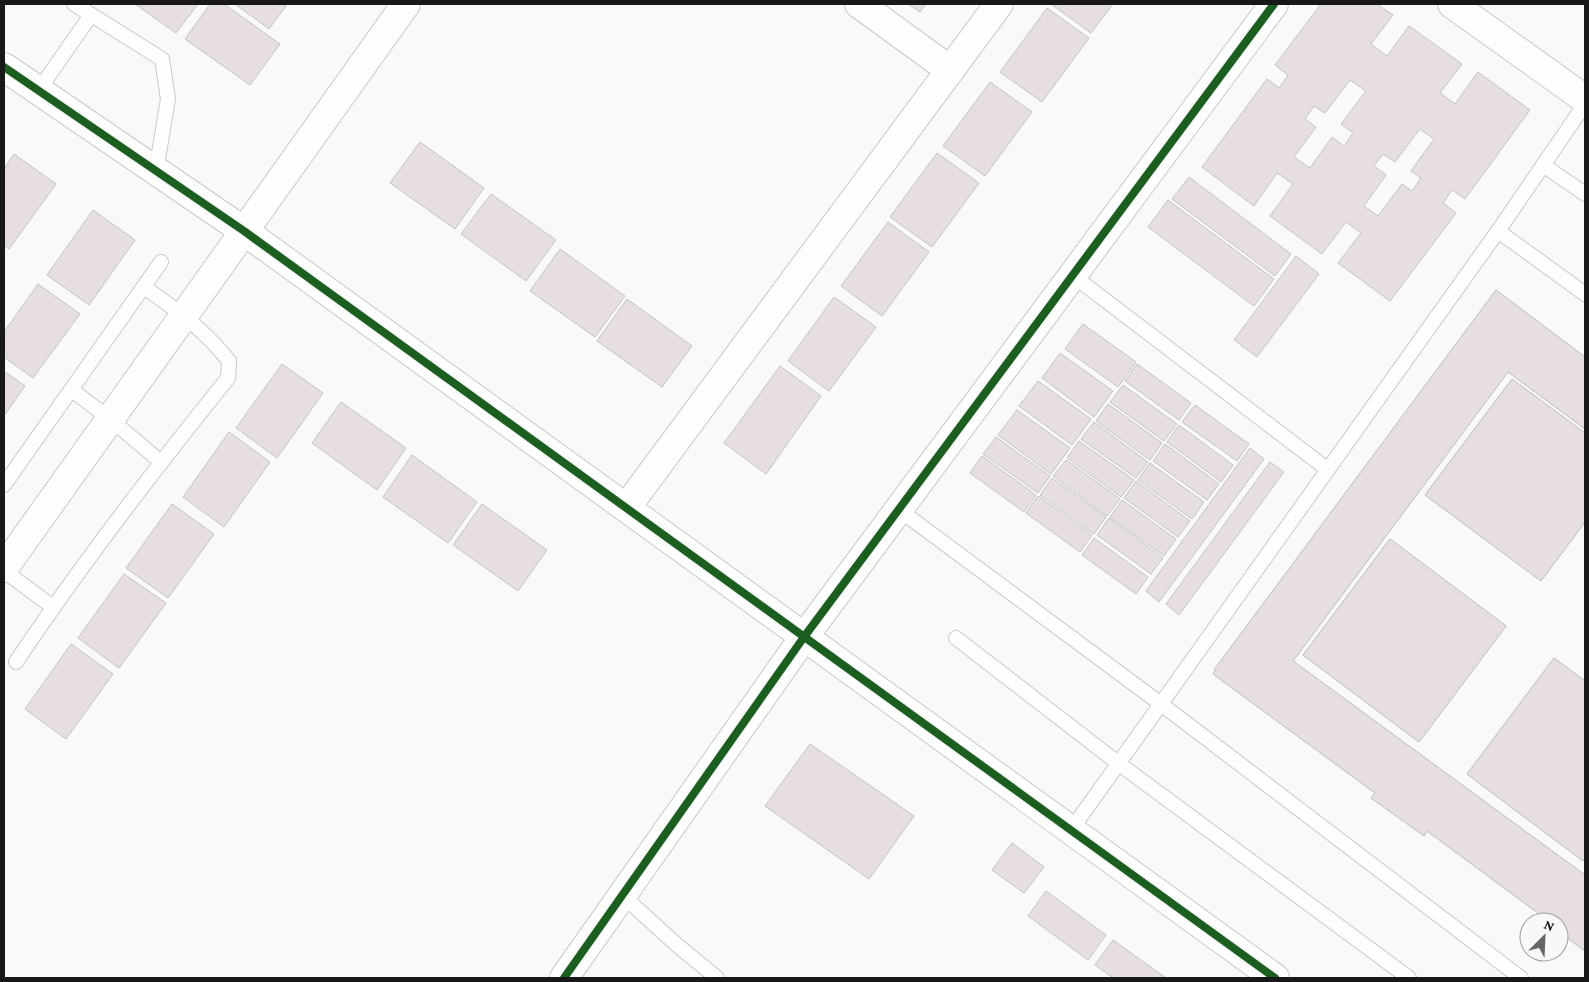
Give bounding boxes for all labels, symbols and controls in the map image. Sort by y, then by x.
north arrow [1519,912,1569,962]
text: N [1542,916,1557,935]

